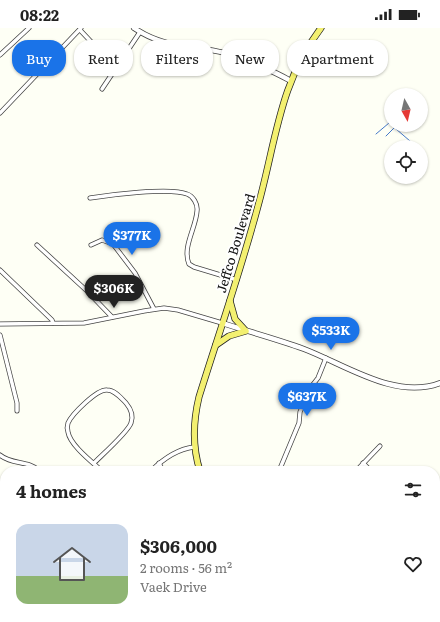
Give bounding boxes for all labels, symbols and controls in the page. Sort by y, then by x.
text: 08:22 [20,3,59,26]
chip: Buy [12,40,66,76]
chip: Rent [74,40,133,76]
chip: Filters [141,40,213,76]
chip: New [221,40,279,76]
chip: Apartment [287,40,388,76]
north arrow [384,88,428,132]
map controls [384,88,428,184]
button: locate [384,140,428,184]
street label: Jeffco Boulevard [211,191,259,295]
pin: $377K [104,222,160,256]
text: $377K [112,225,152,244]
pin: $306K [86,275,142,309]
text: $306K [94,278,134,297]
pin: $533K [303,317,359,351]
text: $533K [311,320,351,339]
pin: $637K [279,383,335,417]
text: $637K [287,386,327,405]
text: 4 homes [16,478,87,503]
icon: filters [402,479,424,501]
text: $306,000 [140,533,217,558]
icon: home [48,540,96,588]
icon: heart [402,553,424,575]
text: 2 rooms · 56 m² [140,558,232,577]
text: Vaek Drive [140,577,207,596]

